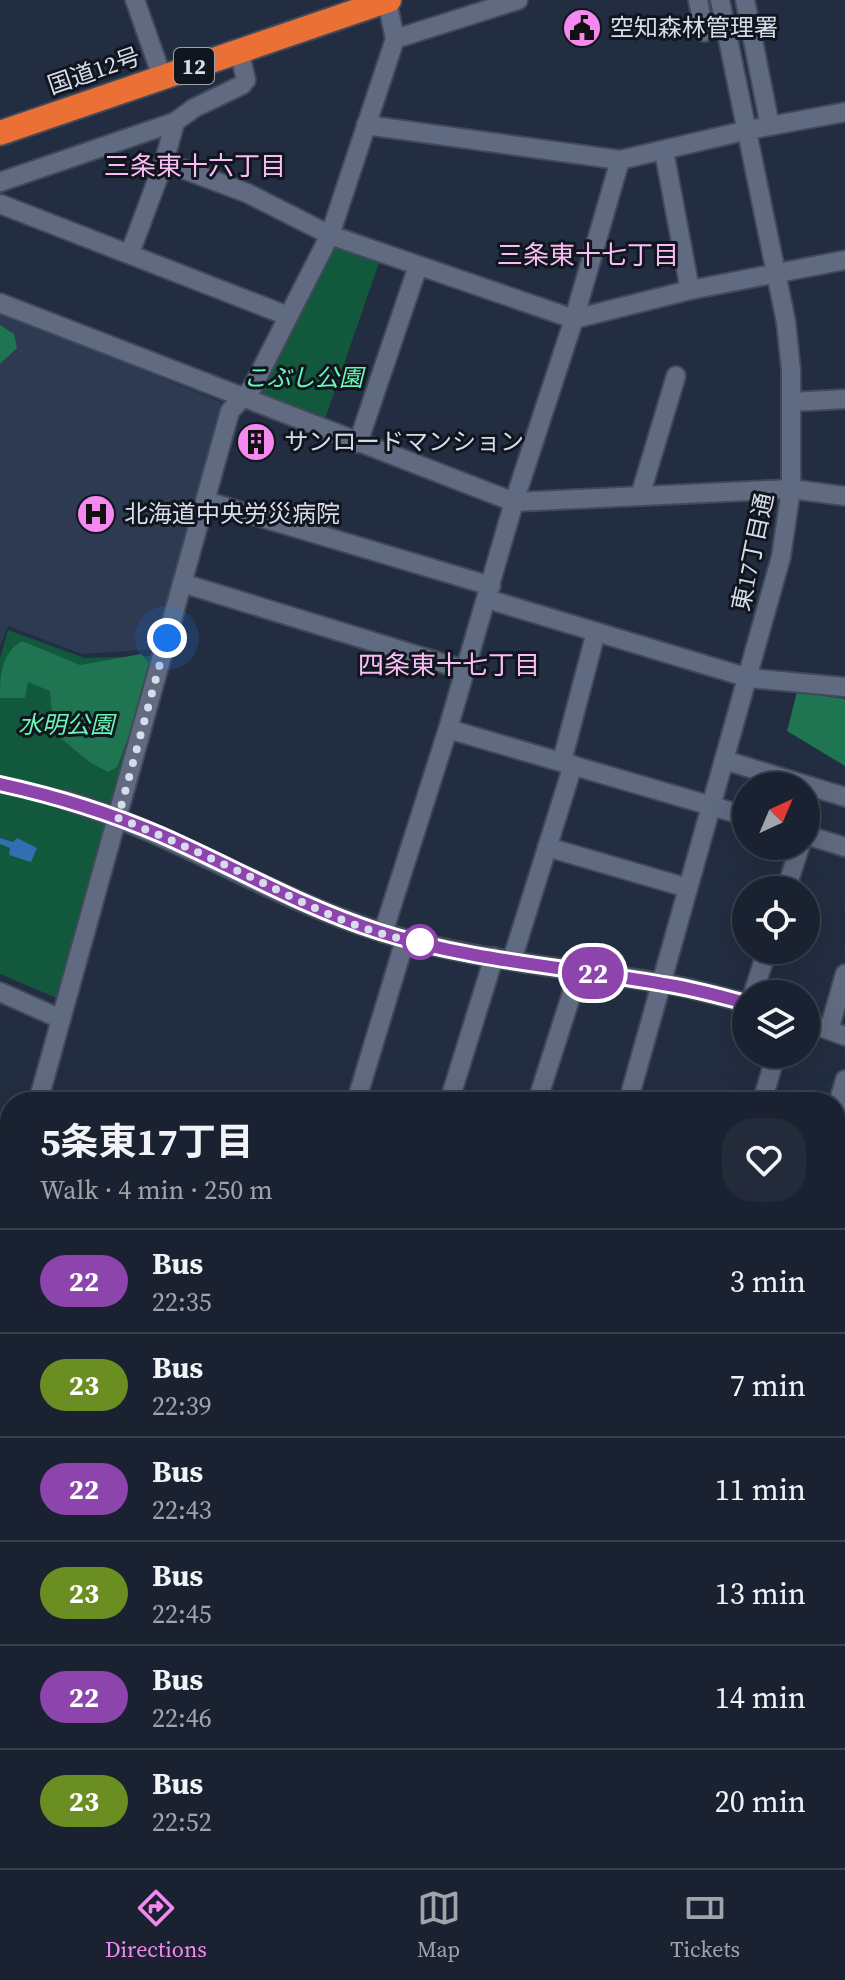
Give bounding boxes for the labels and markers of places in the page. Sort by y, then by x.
public building icon: 空知森林管理署 [561,7,603,49]
place label: 空知森林管理署 [610,11,778,44]
building icon: サンロードマンション [235,421,277,463]
place label: サンロードマンション [284,425,524,458]
hospital icon: 北海道中央労災病院 [75,493,117,535]
place label: 北海道中央労災病院 [124,497,340,530]
unlabelled marker [403,925,437,959]

